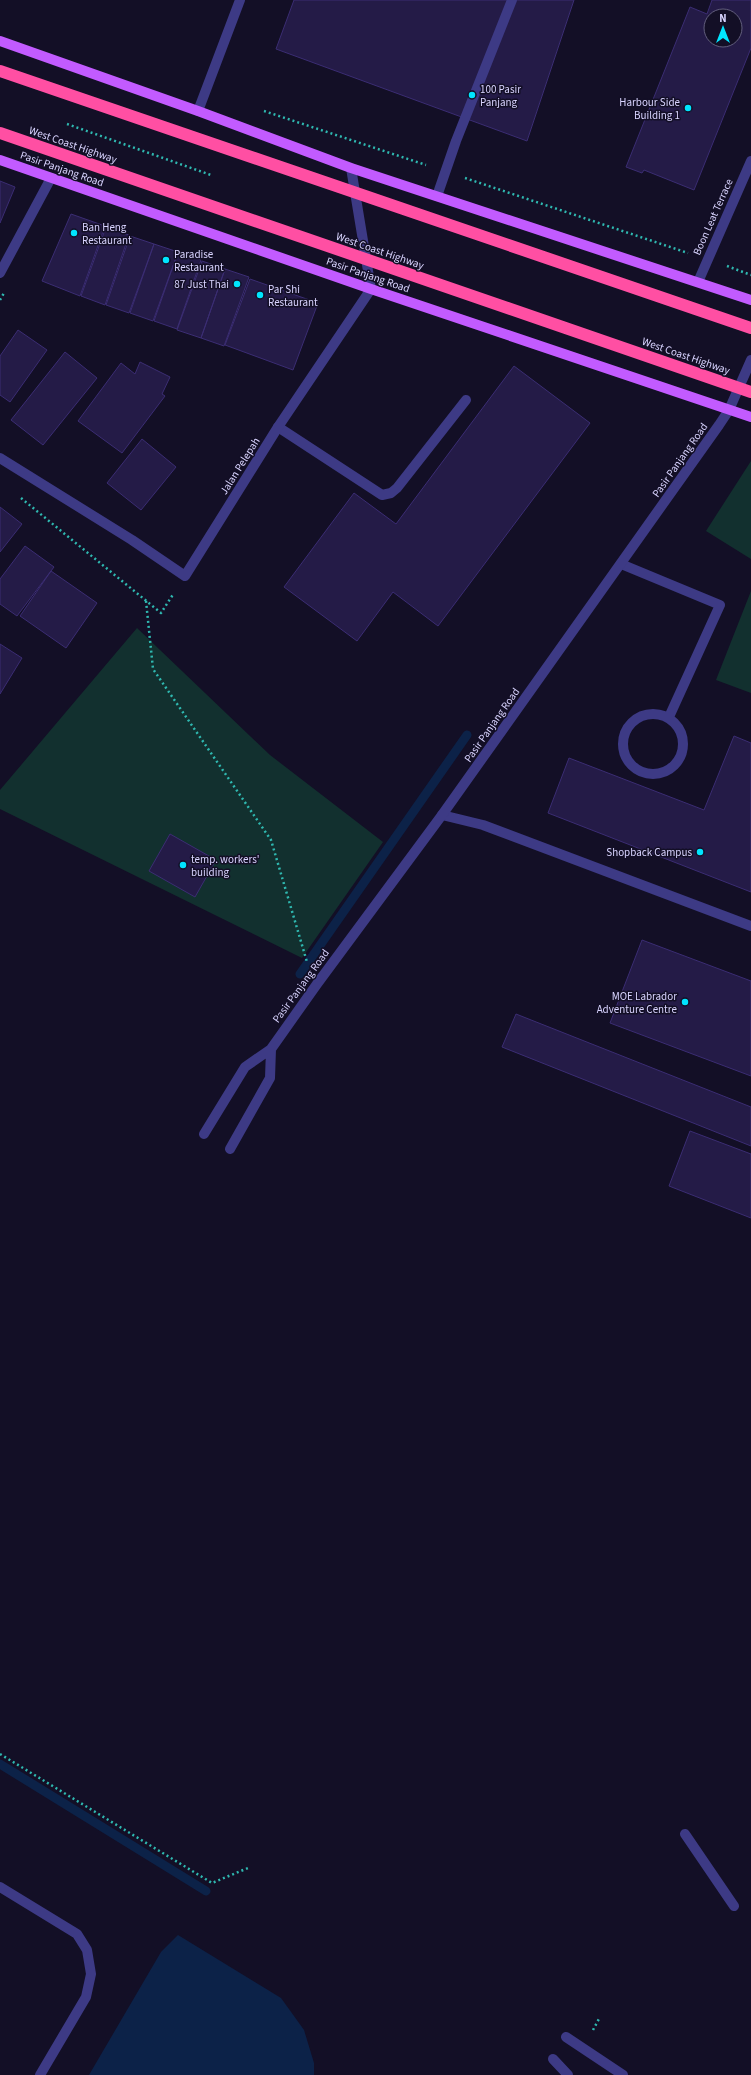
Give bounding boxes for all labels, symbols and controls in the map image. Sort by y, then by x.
north arrow [703,8,743,48]
text: N [719,11,727,26]
place label: 100 Pasir Panjang [480,82,521,110]
marker: 100 Pasir Panjang [467,90,477,100]
place label: Harbour Side Building 1 [619,95,681,123]
marker: Harbour Side Building 1 [683,103,693,113]
street label: West Coast Highway [27,123,119,167]
street label: Pasir Panjang Road [18,148,106,190]
street label: Boon Leat Terrace [689,176,737,258]
place label: Ban Heng Restaurant [82,220,132,248]
marker: Ban Heng Restaurant [69,228,79,238]
street label: West Coast Highway [334,229,426,273]
place label: Paradise Restaurant [174,247,224,275]
street label: Pasir Panjang Road [324,254,412,296]
marker: Paradise Restaurant [161,255,171,265]
place label: 87 Just Thai [174,277,229,292]
marker: 87 Just Thai [232,279,242,289]
place label: Par Shi Restaurant [268,282,318,310]
marker: Par Shi Restaurant [255,290,265,300]
street label: West Coast Highway [640,334,732,378]
street label: Pasir Panjang Road [649,420,711,500]
street label: Jalan Pelepah [217,435,263,497]
street label: Pasir Panjang Road [461,685,523,765]
place label: Shopback Campus [606,845,692,860]
marker: Shopback Campus [695,847,705,857]
place label: temp. workers' building [191,852,260,880]
marker: temp. workers' building [178,860,188,870]
street label: Pasir Panjang Road [269,946,333,1026]
place label: MOE Labrador Adventure Centre [597,989,678,1017]
marker: MOE Labrador Adventure Centre [680,997,690,1007]

